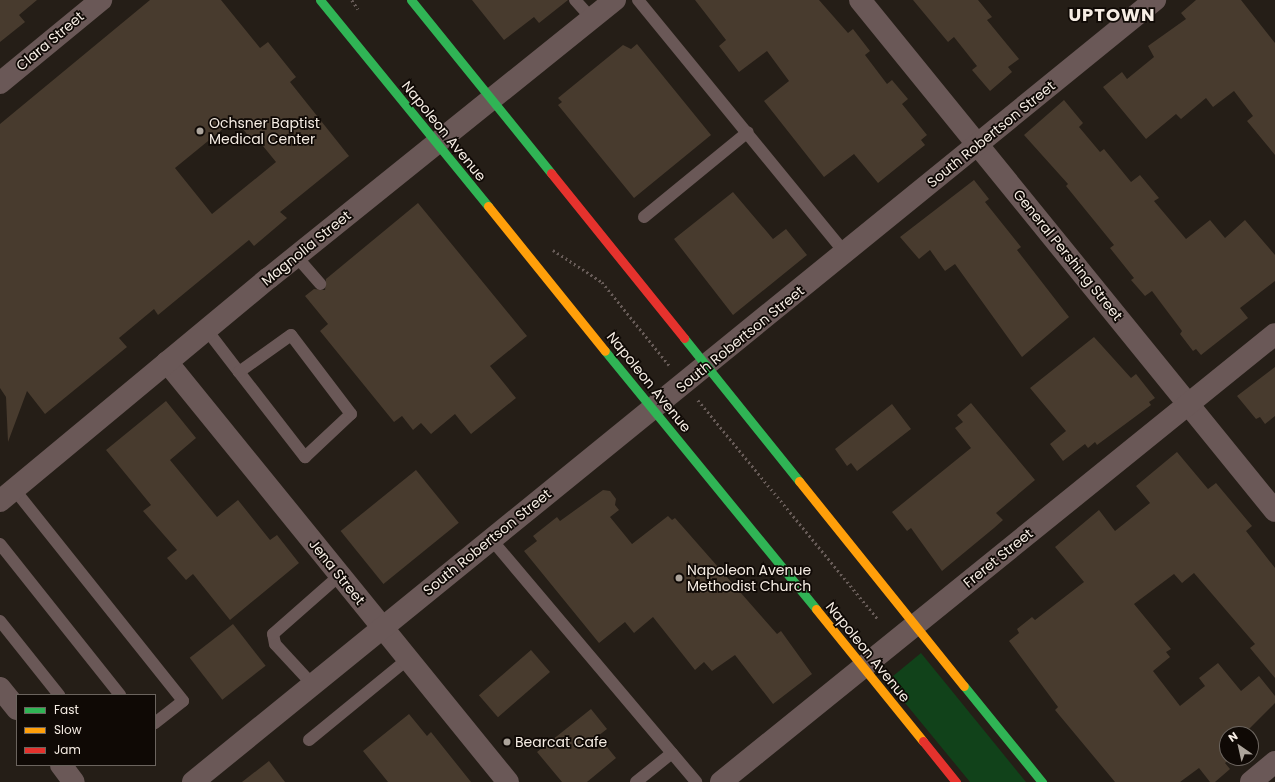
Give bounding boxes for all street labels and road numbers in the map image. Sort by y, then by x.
street label: Clara Street [13,8,87,74]
street label: Napoleon Avenue [398,77,490,185]
street label: South Robertson Street [924,77,1058,191]
street label: General Pershing Street [1010,186,1126,324]
street label: Magnolia Street [258,207,354,289]
street label: South Robertson Street [673,282,807,396]
street label: Napoleon Avenue [603,328,695,436]
street label: South Robertson Street [420,485,554,599]
street label: Freret Street [960,525,1036,591]
street label: Jena Street [306,536,368,608]
street label: Napoleon Avenue [822,598,914,706]

